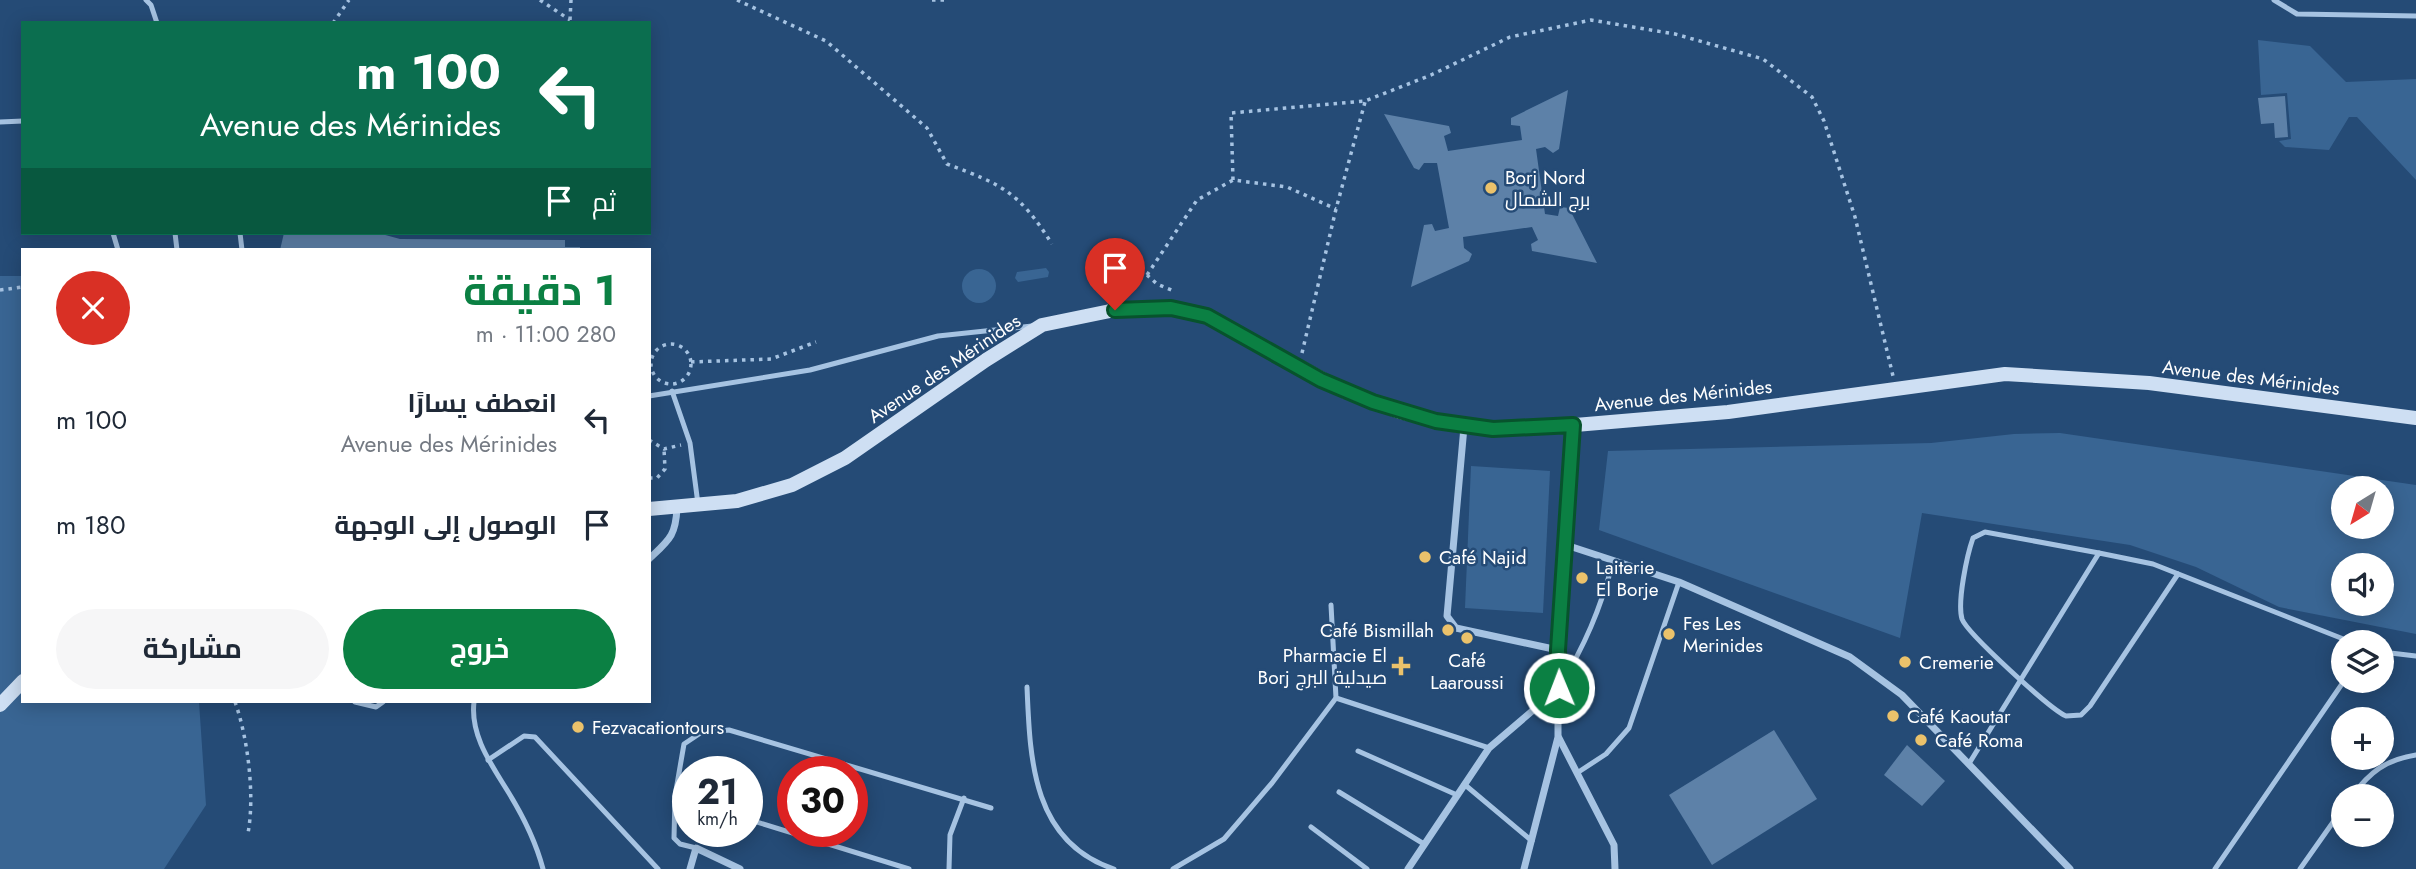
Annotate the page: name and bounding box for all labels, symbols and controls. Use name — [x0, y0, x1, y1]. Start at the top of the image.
text: 100 m — [356, 37, 501, 107]
icon: left — [525, 49, 616, 140]
text: Avenue des Mérinides — [200, 102, 501, 148]
place label: Borj Nord برج الشمال — [1505, 164, 1590, 213]
marker: Borj Nord برج الشمال — [1483, 180, 1499, 196]
icon: arrive — [540, 182, 578, 220]
text: ثم — [592, 183, 616, 221]
pin — [1085, 238, 1145, 310]
icon: arrive — [1096, 249, 1134, 287]
text: 1 دقيقة — [463, 260, 616, 321]
button: close — [56, 271, 130, 345]
street label: Avenue des Mérinides — [863, 307, 1026, 430]
text: 280 m · 11:00 — [476, 317, 616, 351]
street label: Avenue des Mérinides — [2161, 353, 2342, 402]
street label: Avenue des Mérinides — [1593, 373, 1774, 418]
text: انعطف يسارًا — [407, 384, 557, 422]
text: 100 m — [56, 401, 127, 439]
icon: left — [578, 401, 616, 439]
text: Avenue des Mérinides — [341, 427, 557, 461]
north arrow — [2331, 476, 2394, 539]
map controls — [2331, 476, 2394, 847]
text: 180 m — [56, 506, 126, 544]
text: الوصول إلى الوجهة — [334, 506, 557, 544]
icon: arrive — [578, 506, 616, 544]
place label: Café Najid — [1439, 544, 1526, 571]
marker: Café Najid — [1417, 549, 1433, 565]
button: sound — [2331, 553, 2394, 616]
place label: Laiterie El Borje — [1596, 554, 1659, 603]
marker: Laiterie El Borje — [1574, 570, 1590, 586]
button: مشاركة — [56, 609, 329, 689]
button: خروج — [343, 609, 616, 689]
place label: Fes Les Merinides — [1683, 610, 1763, 659]
place label: Café Bismillah — [1320, 617, 1434, 644]
marker: Café Bismillah — [1440, 622, 1456, 638]
marker: Fes Les Merinides — [1661, 626, 1677, 642]
marker: Café Laaroussi — [1459, 630, 1475, 646]
button: layers — [2331, 630, 2394, 693]
place label: Pharmacie El Borj صيدلية البرج — [1258, 642, 1387, 691]
place label: Café Laaroussi — [1430, 647, 1504, 696]
place label: Cremerie — [1919, 649, 1994, 676]
position arrow — [1522, 651, 1596, 725]
marker: Cremerie — [1897, 654, 1913, 670]
marker: Pharmacie El Borj صيدلية البرج — [1393, 658, 1409, 674]
place label: Café Kaoutar — [1907, 703, 2011, 730]
button: + — [2331, 707, 2394, 770]
marker: Café Kaoutar — [1885, 708, 1901, 724]
place label: Fezvacationtours — [592, 714, 724, 741]
marker: Fezvacationtours — [570, 719, 586, 735]
place label: Café Roma — [1935, 727, 2023, 754]
marker: Café Roma — [1913, 732, 1929, 748]
speed limit sign: 30 — [777, 756, 868, 847]
text: 21 — [697, 767, 738, 817]
button: − — [2331, 784, 2394, 847]
text: km/h — [697, 806, 738, 832]

